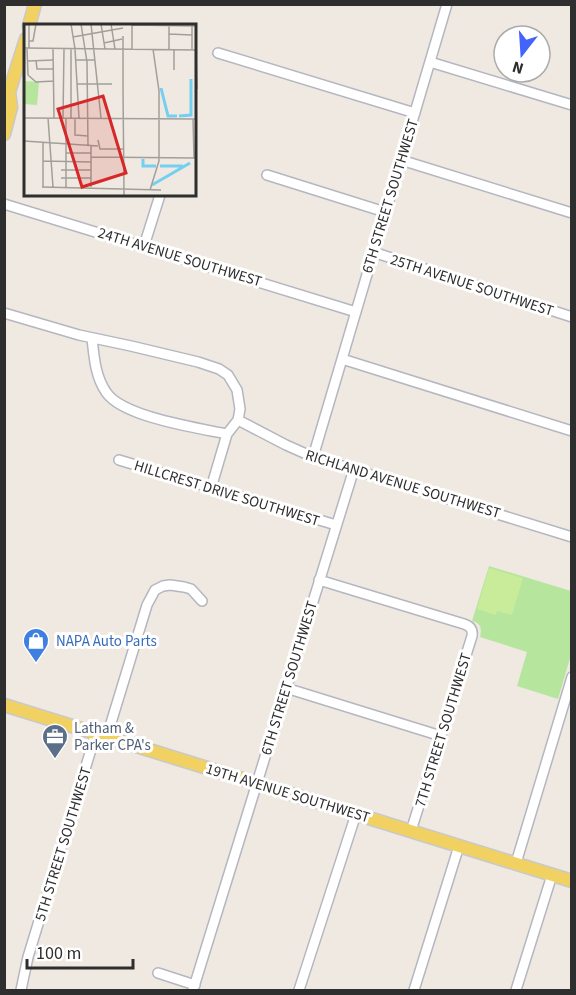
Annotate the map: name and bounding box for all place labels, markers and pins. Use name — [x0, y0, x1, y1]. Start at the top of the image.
shop icon: NAPA Auto Parts — [21, 626, 51, 664]
place label: NAPA Auto Parts — [56, 631, 157, 652]
place label: Latham & Parker CPA's — [74, 718, 151, 756]
office icon: Latham & Parker CPA's — [40, 722, 70, 760]

